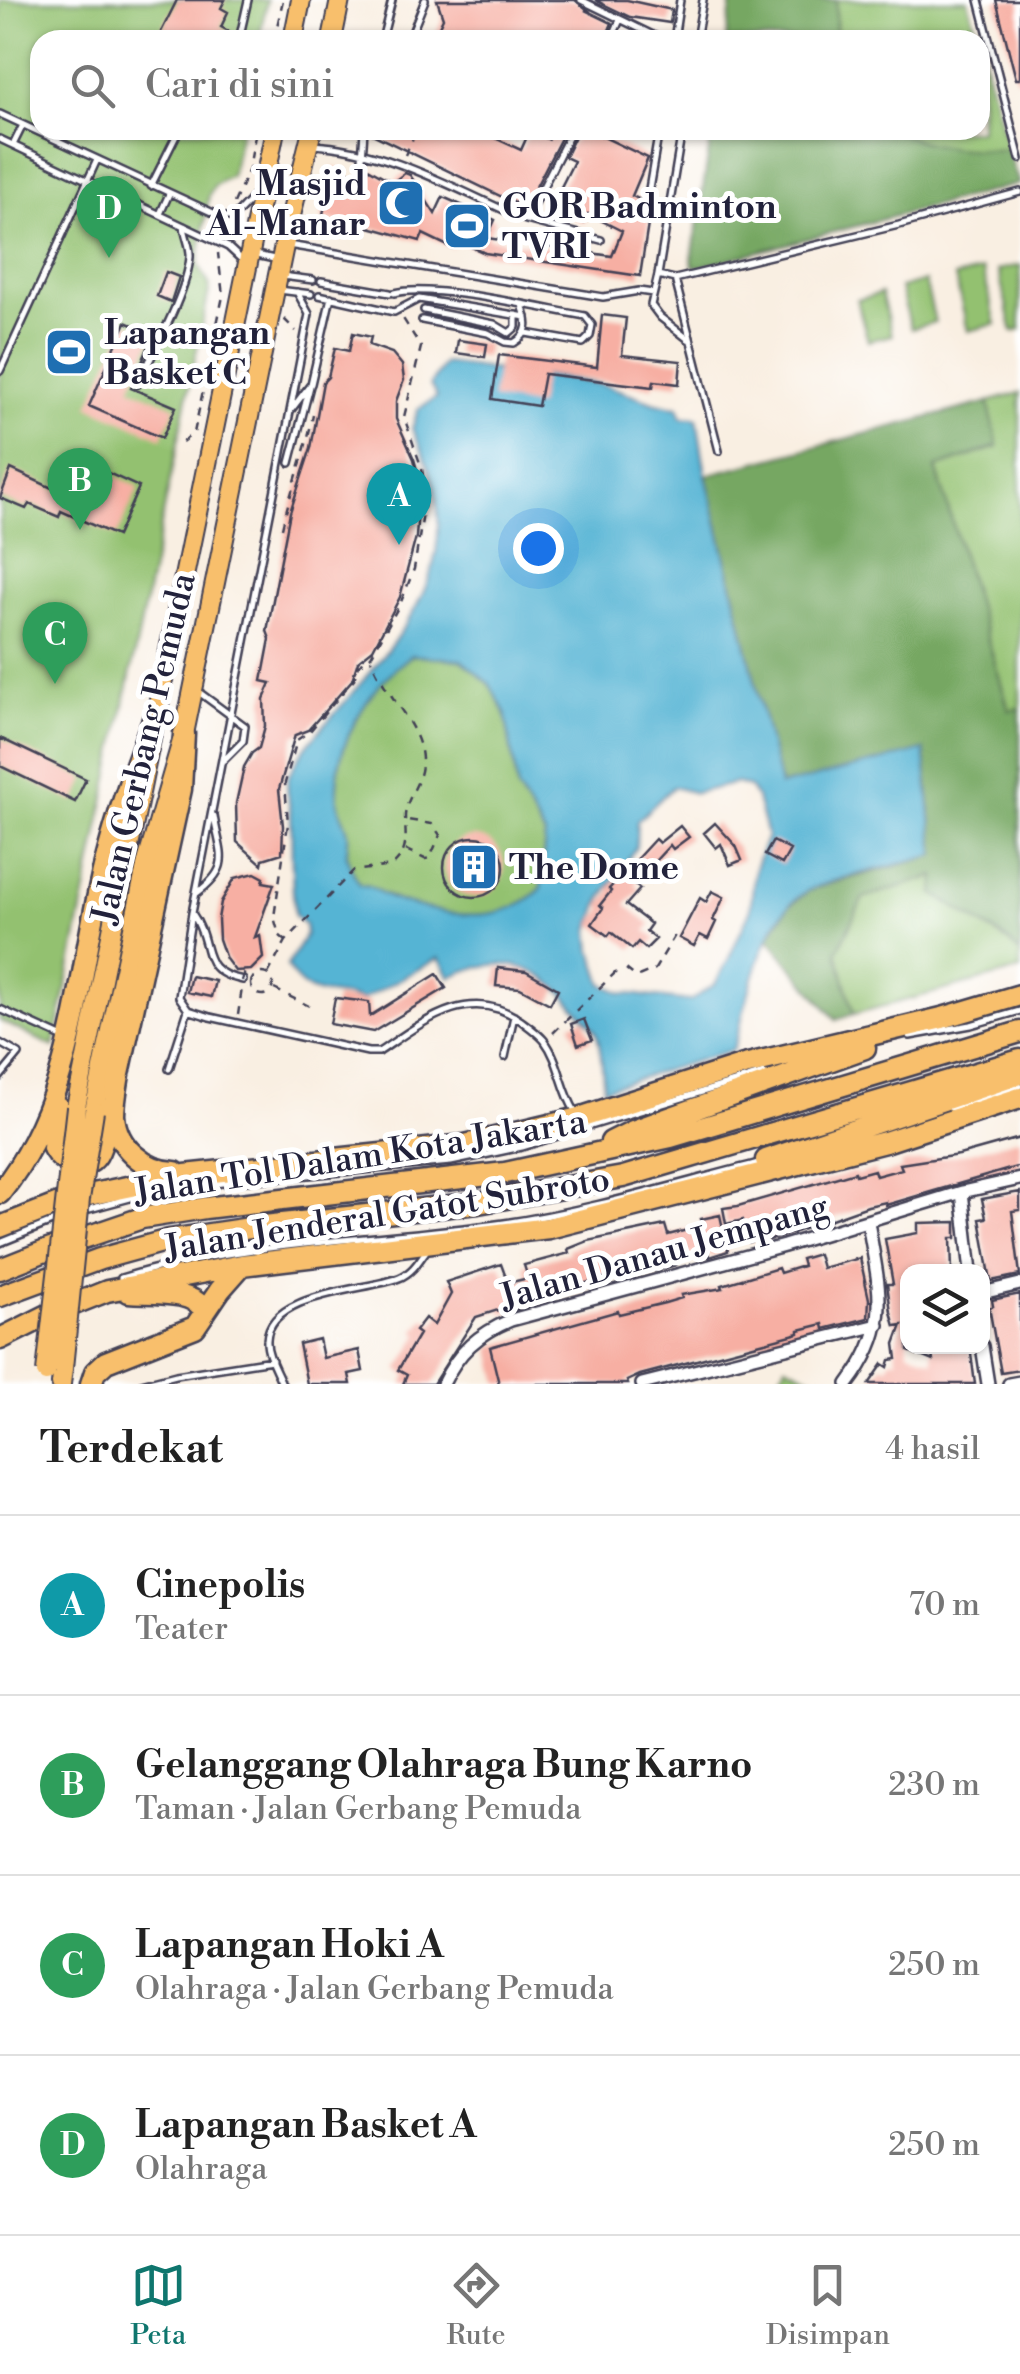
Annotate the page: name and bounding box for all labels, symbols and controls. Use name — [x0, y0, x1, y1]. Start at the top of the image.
search box — [30, 30, 990, 140]
icon: search — [65, 58, 120, 113]
text: Cari di sini — [145, 62, 334, 109]
place label: Masjid Al-Manar — [205, 163, 366, 246]
pin: D — [76, 176, 142, 258]
mosque icon: Masjid Al-Manar — [375, 177, 427, 229]
place label: GOR Badminton TVRI — [502, 186, 777, 269]
sports icon: GOR Badminton TVRI — [441, 200, 493, 252]
place label: Lapangan Basket C — [104, 312, 271, 395]
sports icon: Lapangan Basket C — [43, 326, 95, 378]
pin: B — [48, 448, 112, 530]
pin: A — [366, 462, 432, 545]
your location — [513, 523, 564, 574]
street label: Jalan Gerbang Pemuda — [83, 569, 206, 930]
pin: C — [22, 602, 88, 684]
building icon: The Dome — [448, 841, 500, 893]
place label: The Dome — [509, 847, 679, 890]
street label: Jalan Tol Dalam Kota Jakarta — [129, 1100, 590, 1215]
street label: Jalan Jenderal Gatot Subroto — [160, 1158, 613, 1271]
street label: Jalan Danau Jempang — [493, 1185, 833, 1320]
map controls — [900, 1264, 990, 1354]
button: layers — [900, 1264, 990, 1354]
text: Terdekat — [40, 1423, 223, 1476]
text: 4 hasil — [885, 1429, 980, 1469]
text: Cinepolis — [135, 1562, 305, 1609]
text: A — [61, 1585, 84, 1625]
text: 70 m — [909, 1585, 980, 1625]
text: Teater — [135, 1609, 228, 1649]
text: Gelanggang Olahraga Bung Karno — [135, 1742, 752, 1789]
text: B — [60, 1765, 85, 1805]
text: 230 m — [888, 1765, 980, 1805]
text: Taman · Jalan Gerbang Pemuda — [135, 1789, 581, 1829]
text: Lapangan Hoki A — [135, 1922, 444, 1969]
text: C — [61, 1945, 84, 1985]
text: 250 m — [888, 1945, 980, 1985]
text: Olahraga · Jalan Gerbang Pemuda — [135, 1969, 614, 2009]
text: Lapangan Basket A — [135, 2102, 477, 2149]
text: D — [60, 2125, 85, 2165]
text: 250 m — [888, 2125, 980, 2165]
text: Olahraga — [135, 2149, 267, 2189]
tab: Peta — [130, 2258, 186, 2353]
tab: Rute — [446, 2258, 506, 2353]
tab: Disimpan — [766, 2258, 890, 2353]

